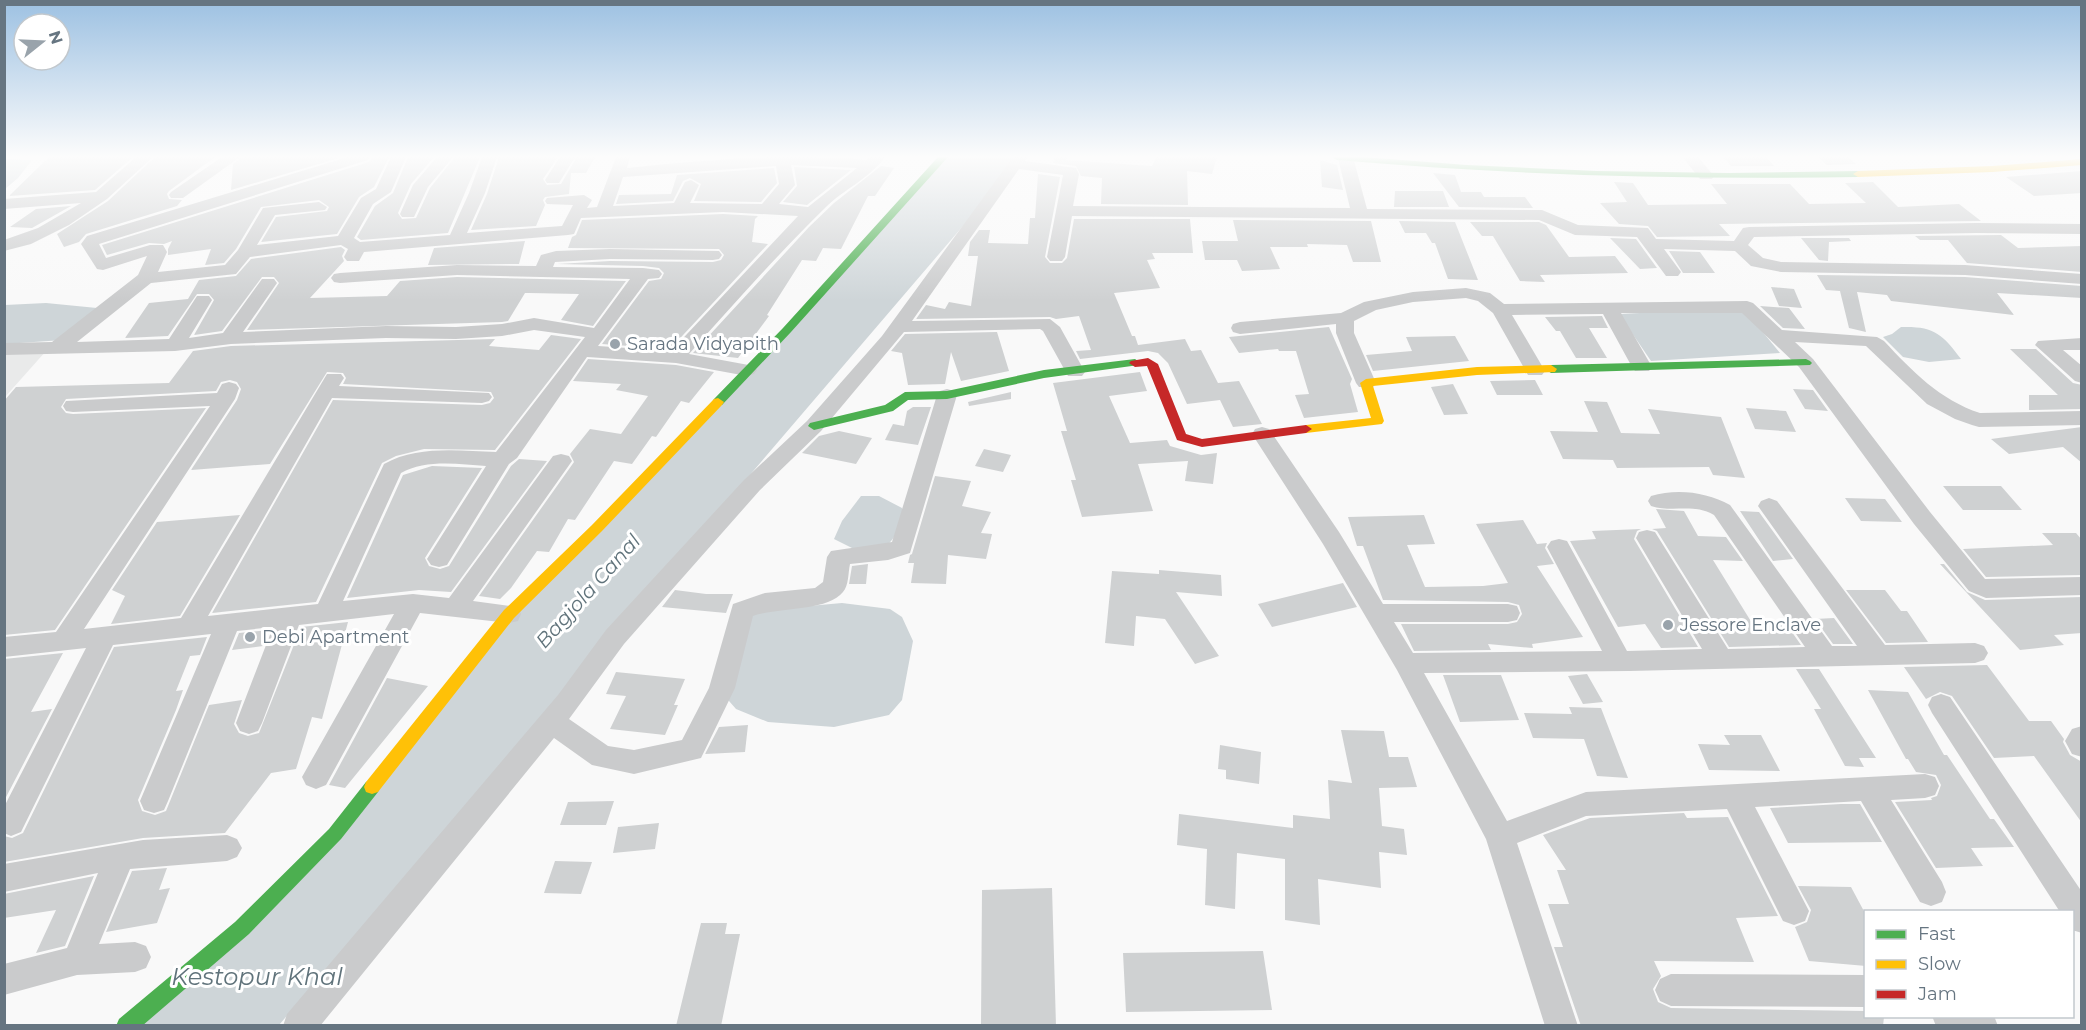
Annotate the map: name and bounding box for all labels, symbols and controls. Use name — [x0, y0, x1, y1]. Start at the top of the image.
north arrow — [12, 12, 72, 72]
text: N — [45, 28, 67, 47]
place label: Sarada Vidyapith — [627, 333, 779, 355]
marker: Sarada Vidyapith — [608, 337, 622, 351]
water label: Bagjola Canal — [531, 529, 646, 653]
place label: Jessore Enclave — [1679, 614, 1821, 636]
marker: Jessore Enclave — [1661, 618, 1675, 632]
place label: Debi Apartment — [262, 626, 409, 648]
marker: Debi Apartment — [243, 630, 257, 644]
legend — [1864, 910, 2074, 1018]
text: Fast — [1918, 923, 1956, 945]
text: Slow — [1918, 953, 1961, 975]
water label: Kestopur Khal — [171, 962, 343, 991]
text: Jam — [1917, 983, 1957, 1005]

